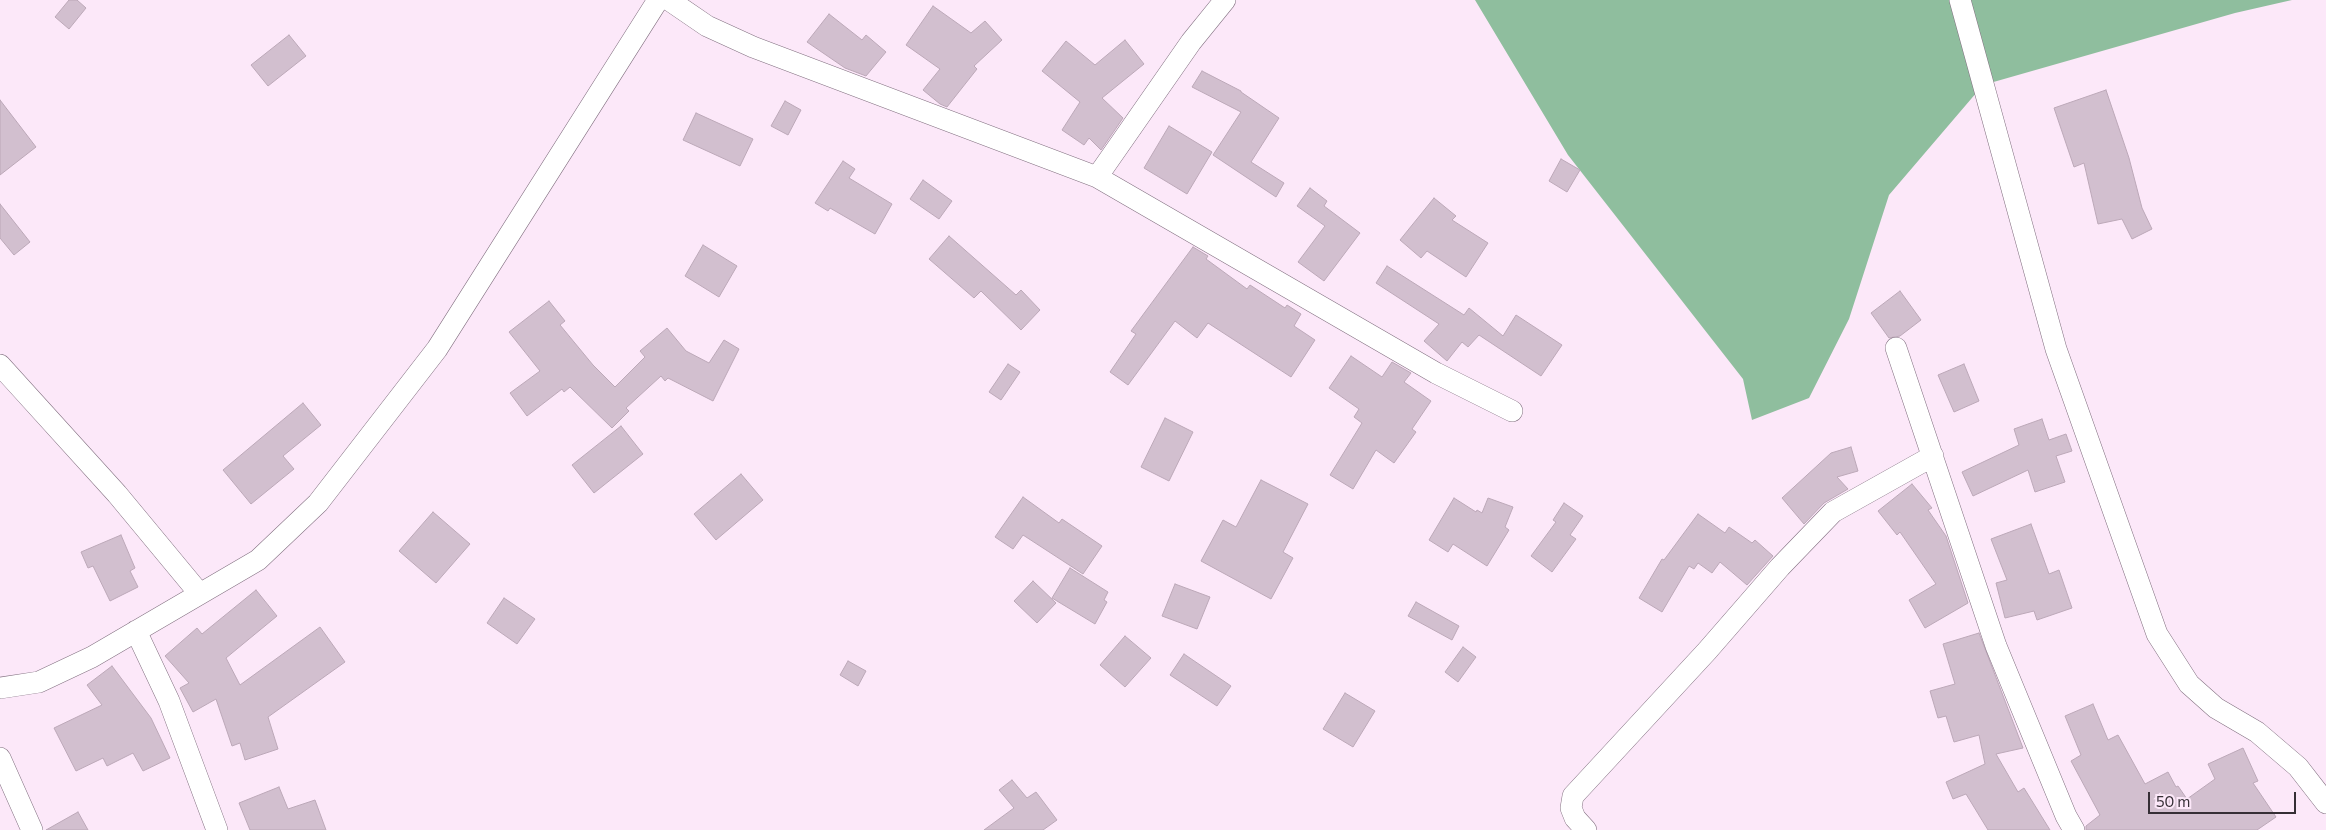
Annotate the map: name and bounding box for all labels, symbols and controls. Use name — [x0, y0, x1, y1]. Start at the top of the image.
scale bar — [2151, 782, 2298, 814]
text: 50 m — [2156, 792, 2190, 810]

